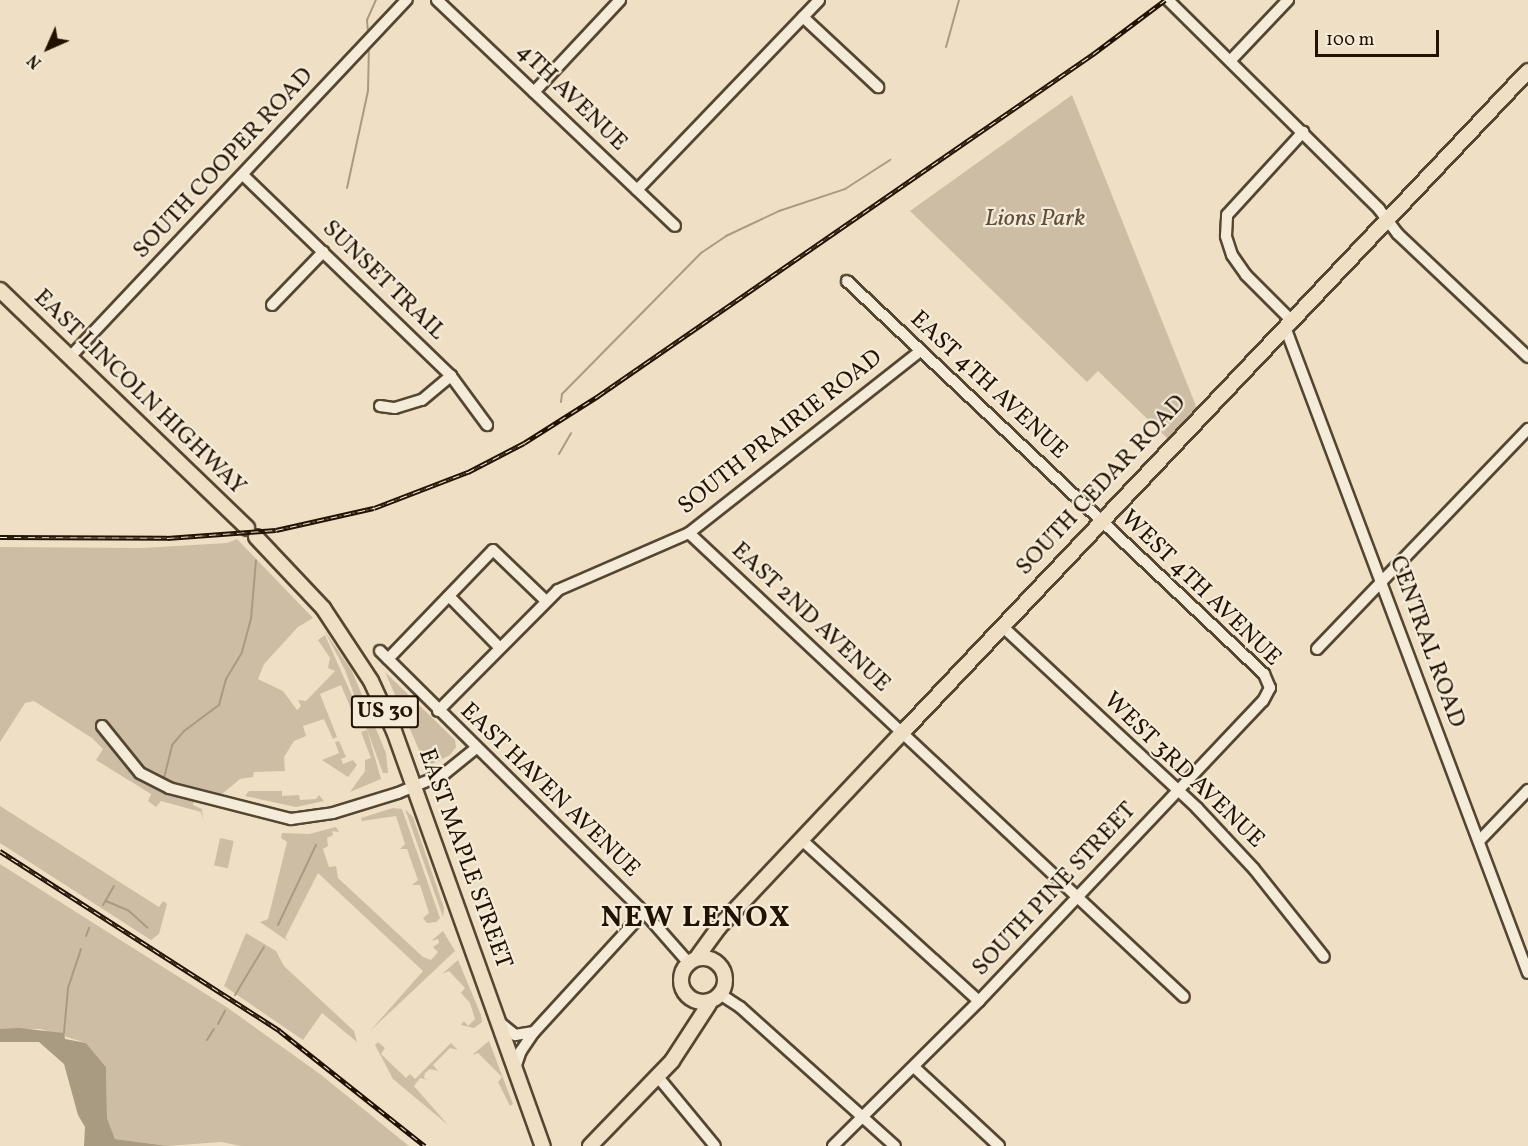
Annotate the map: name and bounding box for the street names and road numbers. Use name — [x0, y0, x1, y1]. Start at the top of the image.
street label: 4TH AVENUE — [509, 38, 633, 158]
street label: SOUTH COOPER ROAD — [128, 62, 320, 266]
street label: SUNSET TRAIL — [315, 214, 451, 348]
street label: EAST LINCOLN HIGHWAY — [27, 284, 251, 502]
street label: EAST 4TH AVENUE — [903, 305, 1073, 467]
street label: SOUTH PRAIRIE ROAD — [673, 344, 889, 522]
street label: SOUTH CEDAR ROAD — [1011, 390, 1193, 582]
street label: WEST 4TH AVENUE — [1113, 505, 1287, 673]
street label: EAST 2ND AVENUE — [724, 537, 896, 699]
street label: CENTRAL ROAD — [1382, 552, 1470, 732]
street label: WEST 3RD AVENUE — [1096, 687, 1270, 855]
road number: US 30 — [350, 693, 420, 731]
street label: EAST HAVEN AVENUE — [453, 697, 645, 885]
street label: EAST MAPLE STREET — [411, 745, 517, 973]
street label: SOUTH PINE STREET — [967, 797, 1143, 983]

